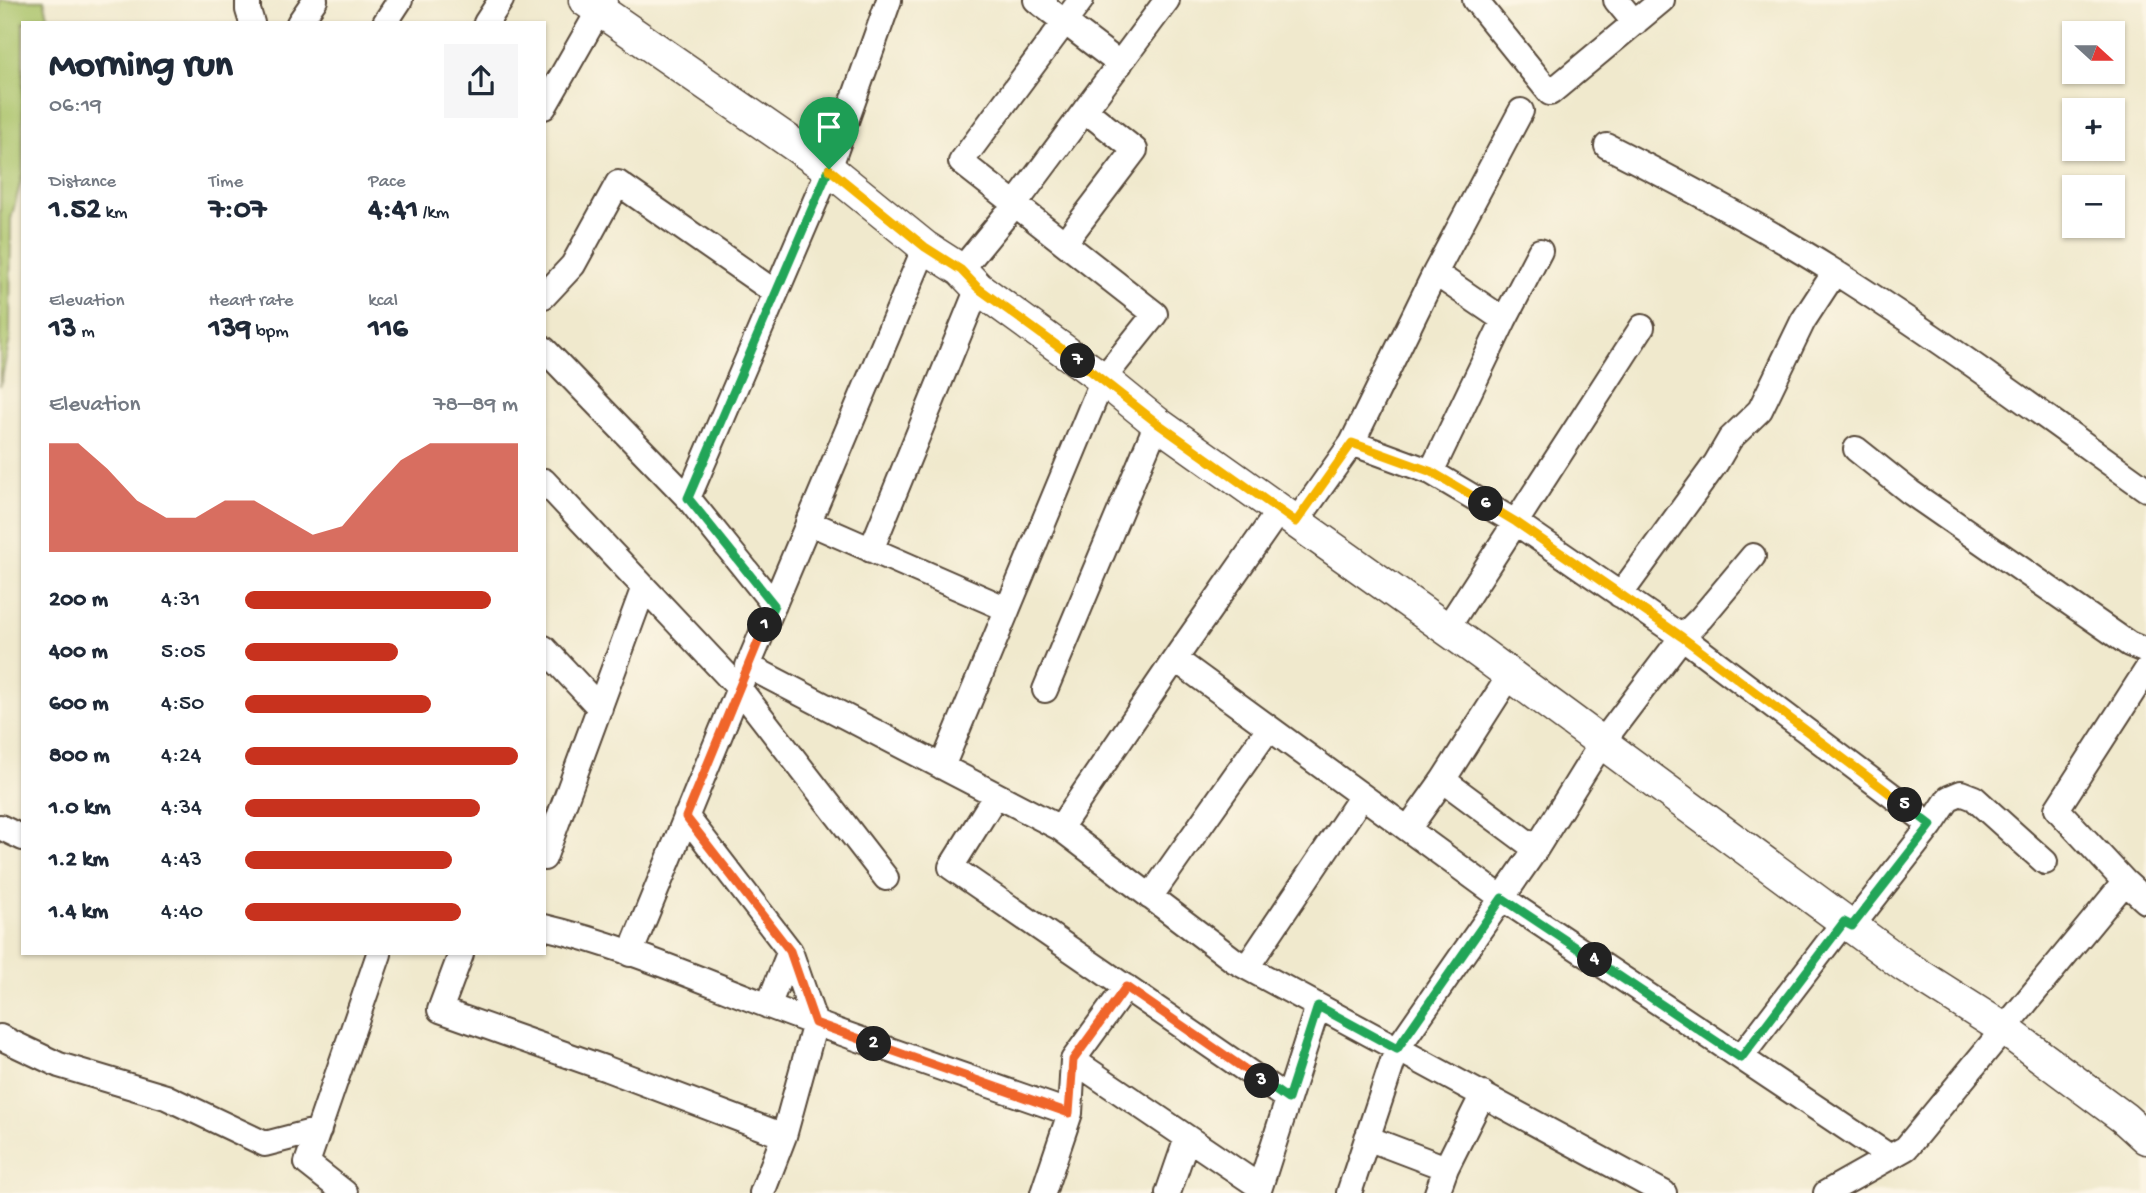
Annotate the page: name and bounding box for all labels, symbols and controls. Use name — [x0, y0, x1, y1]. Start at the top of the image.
north arrow — [2062, 21, 2124, 84]
map controls — [2062, 21, 2125, 238]
button: share — [444, 44, 518, 118]
text: Morning run — [49, 45, 233, 89]
text: 06:19 — [49, 93, 102, 120]
pin — [799, 97, 859, 169]
button: + — [2062, 98, 2125, 161]
icon: arrive — [810, 108, 848, 146]
text: Distance — [49, 171, 116, 194]
text: Time — [209, 171, 243, 194]
text: Pace — [368, 171, 406, 194]
button: − — [2062, 175, 2125, 238]
text: 1.52 — [49, 194, 101, 229]
text: 7:07 — [209, 194, 266, 229]
text: 4:41 — [368, 194, 418, 229]
text: km — [101, 202, 128, 225]
text: /km — [418, 202, 449, 225]
text: Elevation — [49, 290, 125, 313]
text: Heart rate — [209, 290, 294, 313]
text: kcal — [368, 290, 398, 313]
text: 13 — [49, 313, 77, 348]
text: 139 — [209, 313, 251, 348]
text: 116 — [368, 313, 408, 348]
text: m — [77, 321, 95, 344]
text: bpm — [251, 321, 289, 344]
pin: 7 — [1060, 344, 1096, 378]
text: 7 — [1073, 349, 1082, 372]
text: Elevation — [49, 392, 140, 419]
text: 78–89 m — [433, 392, 518, 419]
pin: 6 — [1468, 486, 1504, 522]
text: 6 — [1481, 492, 1490, 515]
text: 200 m — [49, 587, 108, 614]
text: 4:31 — [161, 587, 200, 614]
pin: 1 — [748, 608, 782, 642]
text: 1 — [761, 613, 768, 636]
text: 400 m — [49, 639, 108, 666]
text: 5:05 — [161, 639, 205, 666]
text: 600 m — [49, 691, 109, 718]
text: 4:50 — [161, 691, 204, 718]
text: 800 m — [49, 743, 110, 770]
text: 4:24 — [161, 743, 201, 770]
pin: 5 — [1888, 788, 1923, 822]
text: 5 — [1900, 793, 1910, 816]
text: 1.0 km — [49, 795, 111, 822]
text: 4:34 — [161, 795, 202, 822]
text: 1.2 km — [49, 847, 109, 874]
text: 4:43 — [161, 847, 202, 874]
text: 1.4 km — [49, 899, 108, 926]
text: 4:40 — [161, 899, 203, 926]
pin: 4 — [1578, 942, 1612, 978]
text: 4 — [1590, 948, 1599, 971]
pin: 2 — [856, 1026, 892, 1062]
text: 2 — [869, 1032, 878, 1055]
pin: 3 — [1244, 1064, 1280, 1098]
text: 3 — [1257, 1069, 1266, 1092]

